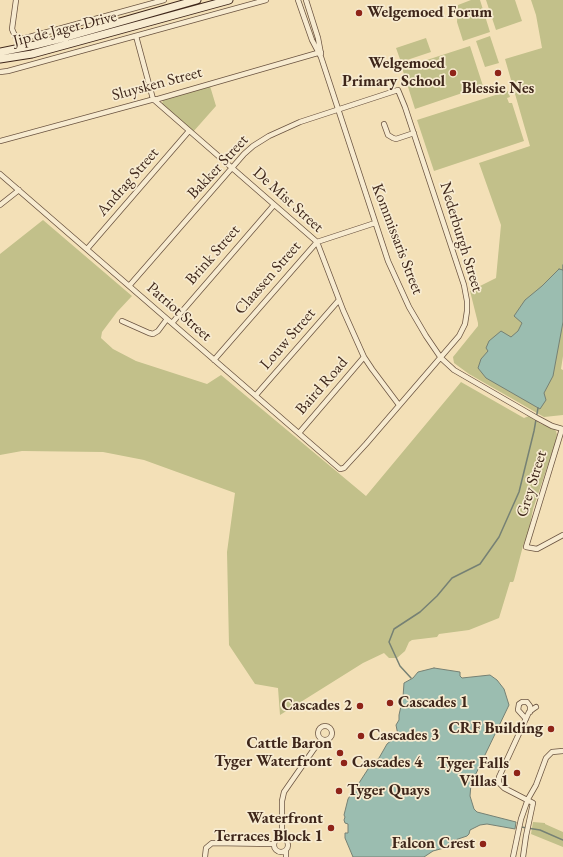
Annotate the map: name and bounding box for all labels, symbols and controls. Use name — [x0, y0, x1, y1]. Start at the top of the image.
place label: Welgemoed Forum — [367, 3, 492, 23]
street label: Jip de Jager Drive — [11, 7, 119, 51]
marker: Welgemoed Forum — [354, 8, 364, 18]
place label: Welgemoed Primary School — [342, 54, 445, 92]
street label: Sluysken Street — [110, 63, 204, 105]
marker: Welgemoed Primary School — [448, 68, 458, 78]
marker: Blessie Nes — [493, 68, 503, 78]
place label: Blessie Nes — [462, 79, 534, 99]
street label: Bakker Street — [183, 131, 253, 203]
street label: Andrag Street — [93, 144, 163, 220]
street label: De Mist Street — [249, 163, 327, 237]
street label: Nederburgh Street — [435, 180, 487, 294]
street label: Kommissaris Street — [367, 181, 427, 297]
street label: Brink Street — [182, 221, 244, 289]
street label: Claassen Street — [231, 237, 305, 319]
street label: Patriot Street — [143, 279, 215, 345]
street label: Louw Street — [256, 304, 320, 374]
street label: Baird Road — [292, 353, 352, 419]
street label: Grey Street — [513, 448, 551, 520]
place label: Cascades 1 — [398, 693, 469, 713]
place label: Cascades 2 — [281, 696, 352, 716]
marker: Cascades 1 — [385, 698, 395, 708]
marker: Cascades 2 — [355, 701, 365, 711]
place label: CRF Building — [448, 719, 543, 739]
marker: CRF Building — [546, 724, 556, 734]
place label: Cascades 3 — [369, 726, 440, 746]
marker: Cascades 3 — [356, 731, 366, 741]
place label: Cattle Baron Tyger Waterfront — [214, 734, 332, 772]
marker: Cattle Baron Tyger Waterfront — [335, 748, 345, 758]
place label: Cascades 4 — [352, 753, 423, 773]
place label: Tyger Falls Villas 1 — [437, 754, 509, 792]
marker: Cascades 4 — [339, 758, 349, 768]
marker: Tyger Falls Villas 1 — [512, 768, 522, 778]
place label: Tyger Quays — [347, 781, 430, 801]
marker: Tyger Quays — [334, 786, 344, 796]
place label: Waterfront Terraces Block 1 — [214, 809, 323, 847]
marker: Waterfront Terraces Block 1 — [326, 823, 336, 833]
place label: Falcon Crest — [392, 834, 475, 854]
marker: Falcon Crest — [478, 839, 488, 849]

